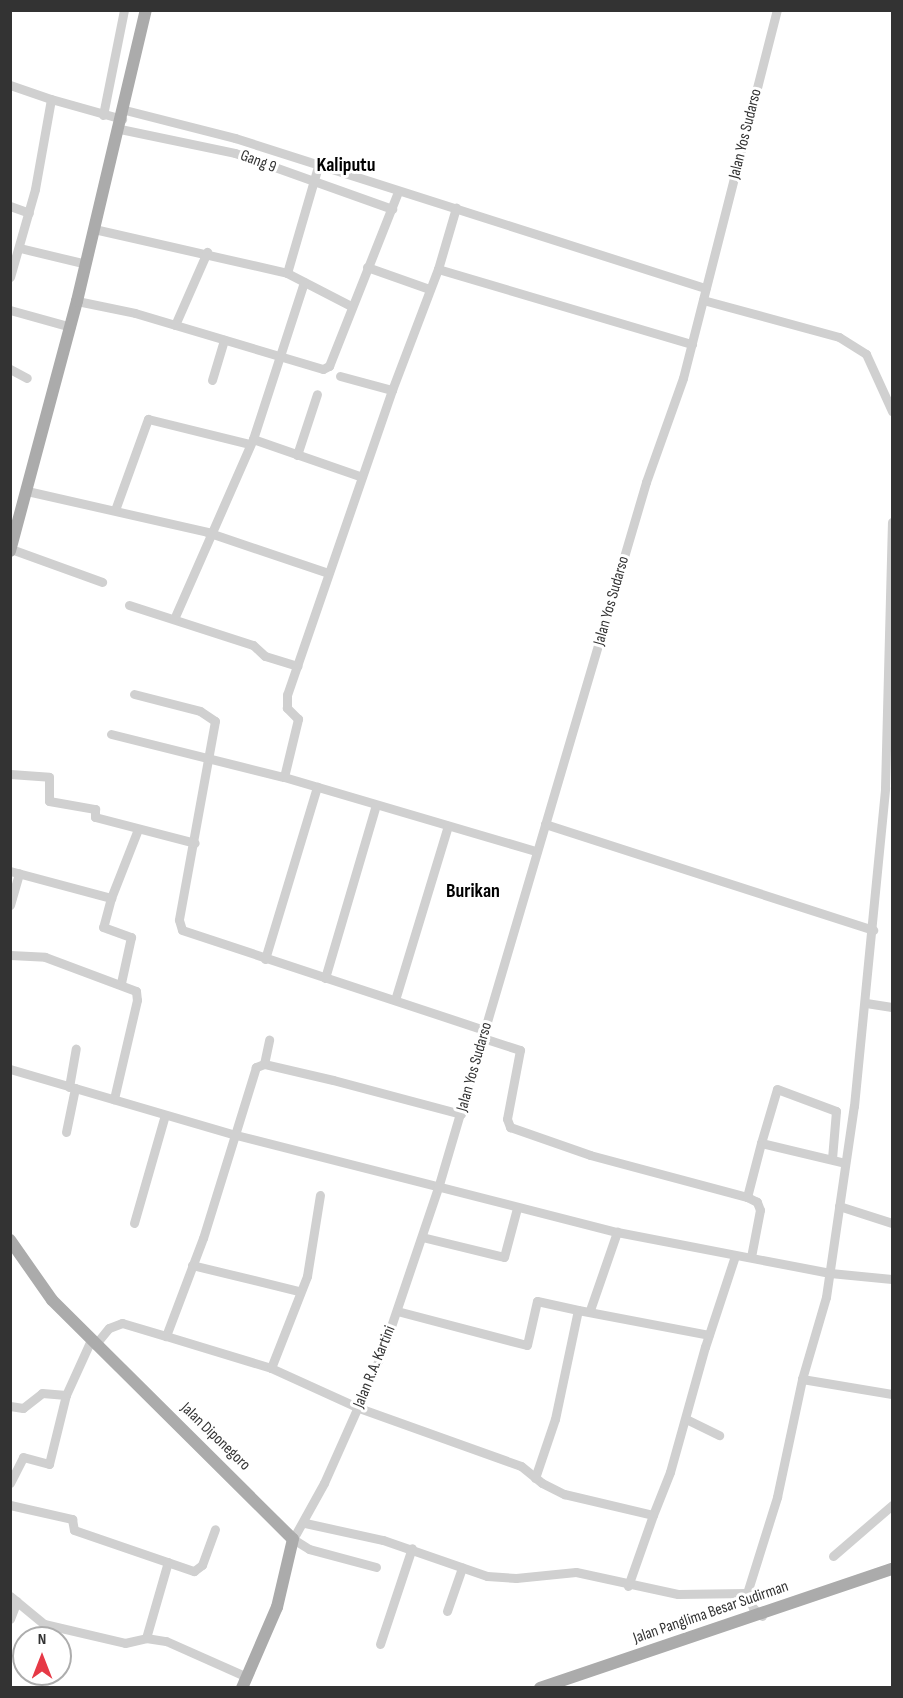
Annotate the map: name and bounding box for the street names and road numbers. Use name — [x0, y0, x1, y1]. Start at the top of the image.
street label: Jalan Yos Sudarso — [726, 87, 766, 181]
street label: Gang 9 — [237, 146, 279, 178]
street label: Jalan Yos Sudarso — [590, 554, 634, 648]
street label: Jalan Yos Sudarso — [453, 1020, 497, 1114]
street label: Jalan R.A. Kartini — [350, 1323, 400, 1411]
street label: Jalan Diponegoro — [176, 1399, 254, 1475]
street label: Jalan Panglima Besar Sudirman — [631, 1577, 791, 1649]

